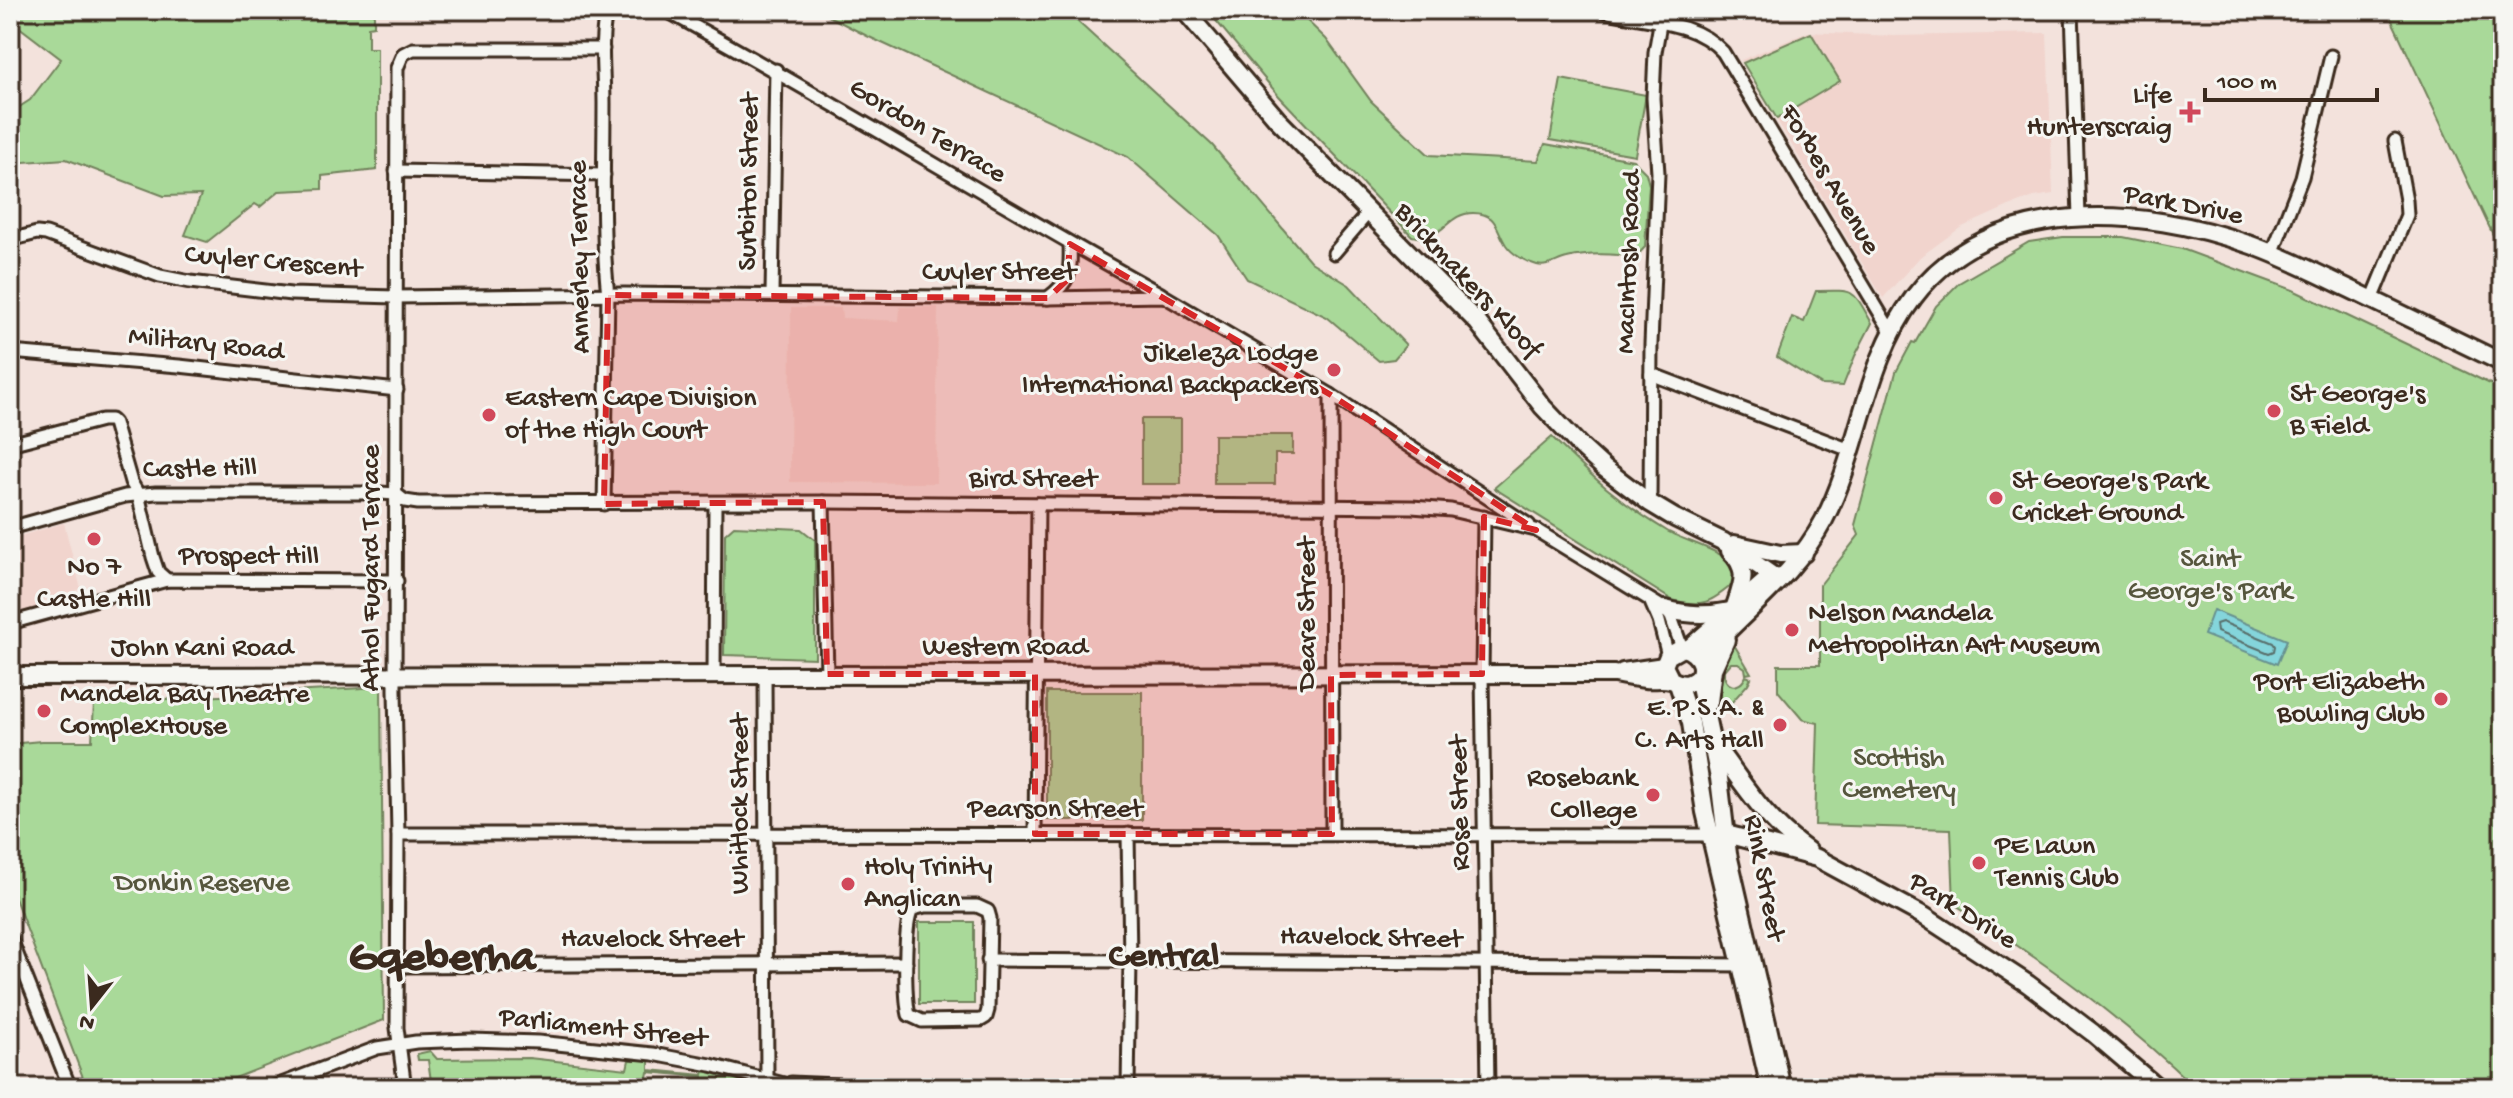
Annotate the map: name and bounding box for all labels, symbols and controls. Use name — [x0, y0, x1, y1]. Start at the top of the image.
scale bar — [2205, 52, 2377, 102]
text: 100 m — [2216, 69, 2277, 98]
street label: Gordon Terrace — [842, 72, 1012, 192]
place label: Life Hunterscraig — [2027, 80, 2173, 145]
street label: Surbiton Street — [732, 90, 768, 271]
street label: Forbes Avenue — [1771, 98, 1887, 261]
marker: Life Hunterscraig — [2179, 101, 2201, 123]
street label: Annerley Terrace — [563, 160, 599, 354]
street label: MacIntosh Road — [1610, 167, 1650, 354]
street label: Park Drive — [2119, 178, 2246, 234]
street label: Brickmakers Kloof — [1386, 196, 1549, 367]
street label: Cuyler Crescent — [183, 239, 366, 287]
street label: Cuyler Street — [922, 257, 1079, 290]
street label: Military Road — [127, 320, 288, 370]
place label: Jikeleza Lodge International Backpackers — [1022, 338, 1319, 403]
marker: Jikeleza Lodge International Backpackers — [1325, 361, 1343, 379]
place label: St George's B Field — [2289, 379, 2426, 444]
place label: Eastern Cape Division of the High Court — [505, 383, 757, 448]
marker: St George's B Field — [2265, 402, 2283, 420]
marker: Eastern Cape Division of the High Court — [480, 406, 498, 424]
street label: Athol Fugard Terrace — [356, 444, 389, 691]
street label: Castle Hill — [143, 453, 257, 487]
street label: Bird Street — [968, 464, 1100, 497]
place label: St George's Park Cricket Ground — [2012, 466, 2210, 531]
marker: St George's Park Cricket Ground — [1987, 489, 2005, 507]
marker: No 7 Castle Hill — [85, 530, 103, 548]
street label: Deare Street — [1292, 534, 1325, 693]
street label: Prospect Hill — [178, 541, 319, 574]
park label: Saint George's Park — [2128, 544, 2295, 609]
place label: No 7 Castle Hill — [37, 552, 151, 617]
place label: Nelson Mandela Metropolitan Art Museum — [1808, 598, 2100, 663]
marker: Nelson Mandela Metropolitan Art Museum — [1783, 621, 1801, 639]
street label: Western Road — [922, 632, 1090, 665]
street label: John Kani Road — [111, 633, 296, 666]
place label: Port Elizabeth Bowling Club — [2253, 667, 2425, 732]
place label: Mandela Bay Theatre ComplexHouse — [60, 679, 310, 744]
marker: Port Elizabeth Bowling Club — [2432, 690, 2450, 708]
place label: E.P.S.A. & C. Arts Hall — [1635, 693, 1764, 758]
marker: Mandela Bay Theatre ComplexHouse — [35, 702, 53, 720]
street label: Whitlock Street — [725, 711, 758, 894]
marker: E.P.S.A. & C. Arts Hall — [1771, 716, 1789, 734]
street label: Rose Street — [1443, 733, 1479, 871]
park label: Scottish Cemetery — [1842, 743, 1956, 808]
place label: Rosebank College — [1527, 763, 1640, 828]
marker: Rosebank College — [1644, 786, 1662, 804]
street label: Pearson Street — [967, 794, 1145, 827]
street label: Rink Street — [1735, 812, 1792, 946]
place label: PE Lawn Tennis Club — [1993, 831, 2119, 896]
place label: Holy Trinity Anglican — [864, 852, 993, 917]
marker: PE Lawn Tennis Club — [1970, 854, 1988, 872]
street label: Park Drive — [1901, 865, 2023, 958]
park label: Donkin Reserve — [112, 868, 290, 901]
marker: Holy Trinity Anglican — [839, 875, 857, 893]
street label: Havelock Street — [1280, 921, 1465, 957]
street label: Havelock Street — [561, 924, 746, 957]
district label: Gqeberha — [349, 934, 538, 986]
district label: Central — [1109, 937, 1219, 980]
north arrow — [52, 966, 132, 1046]
street label: Parliament Street — [496, 1002, 711, 1057]
text: N — [77, 1007, 98, 1036]

